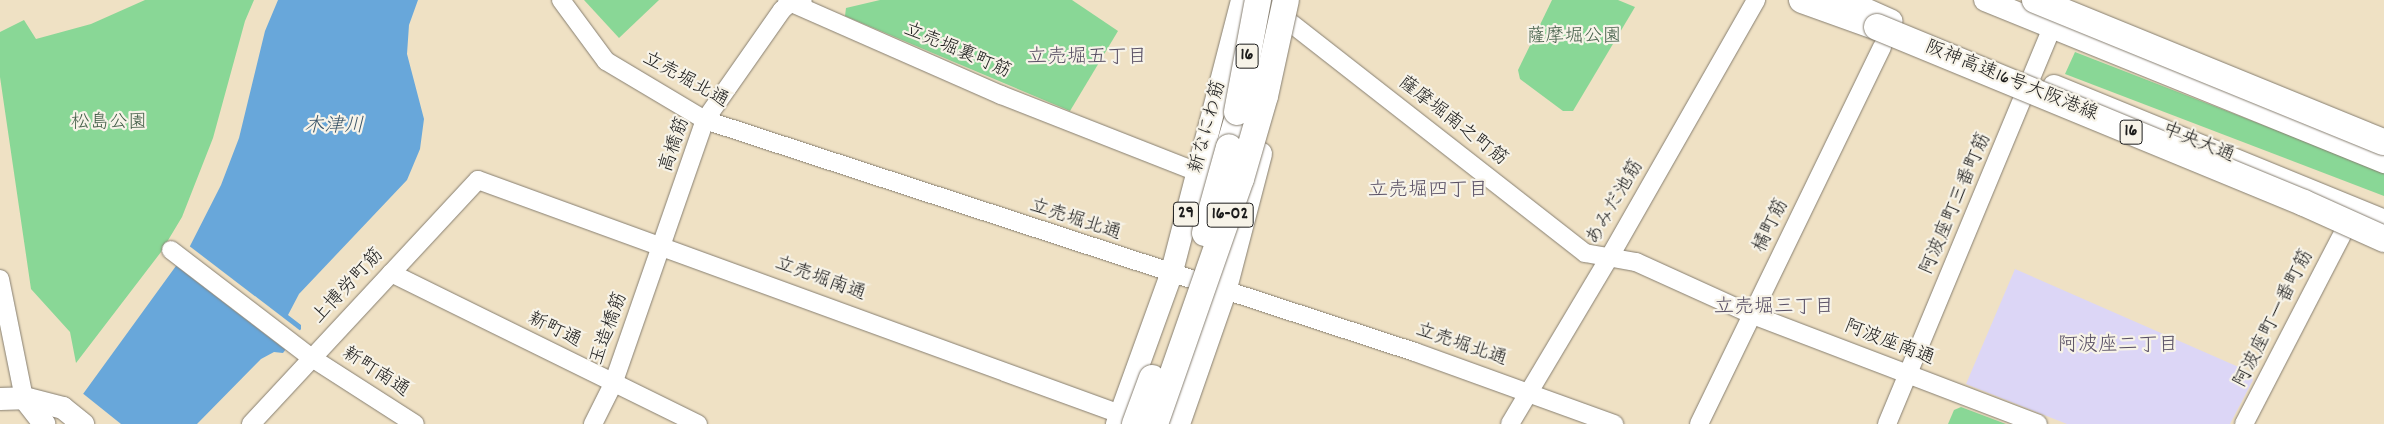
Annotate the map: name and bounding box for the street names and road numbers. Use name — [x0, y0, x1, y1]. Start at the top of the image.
street label: 立売堀裏町筋 — [900, 19, 1014, 85]
street label: 阪神高速16号大阪港線 — [1921, 37, 2101, 127]
road number: 16 — [1234, 40, 1260, 72]
street label: 立売堀北通 — [638, 48, 732, 114]
street label: 薩摩堀南之町筋 — [1393, 72, 1511, 172]
street label: 新なにわ筋 — [1186, 78, 1232, 176]
street label: 高橋筋 — [656, 114, 696, 176]
road number: 16 — [2118, 116, 2144, 148]
street label: 中央大通 — [2158, 119, 2238, 169]
street label: 阿波座町三番町筋 — [1917, 130, 1997, 278]
street label: あみだ池筋 — [1582, 156, 1650, 250]
street label: 立売堀北通 — [1026, 195, 1124, 247]
street label: 橘町筋 — [1749, 195, 1795, 257]
road number: 29 — [1172, 198, 1200, 230]
road number: 16-02 — [1206, 200, 1254, 230]
street label: 上博労町筋 — [308, 244, 390, 330]
street label: 阿波座町一番町筋 — [2230, 246, 2320, 392]
street label: 立売堀南通 — [771, 253, 869, 307]
street label: 玉造橋筋 — [586, 289, 634, 369]
street label: 新町通 — [523, 308, 585, 354]
street label: 阿波座南通 — [1841, 316, 1937, 372]
street label: 立売堀北通 — [1412, 320, 1510, 372]
street label: 新町南通 — [337, 343, 413, 403]

